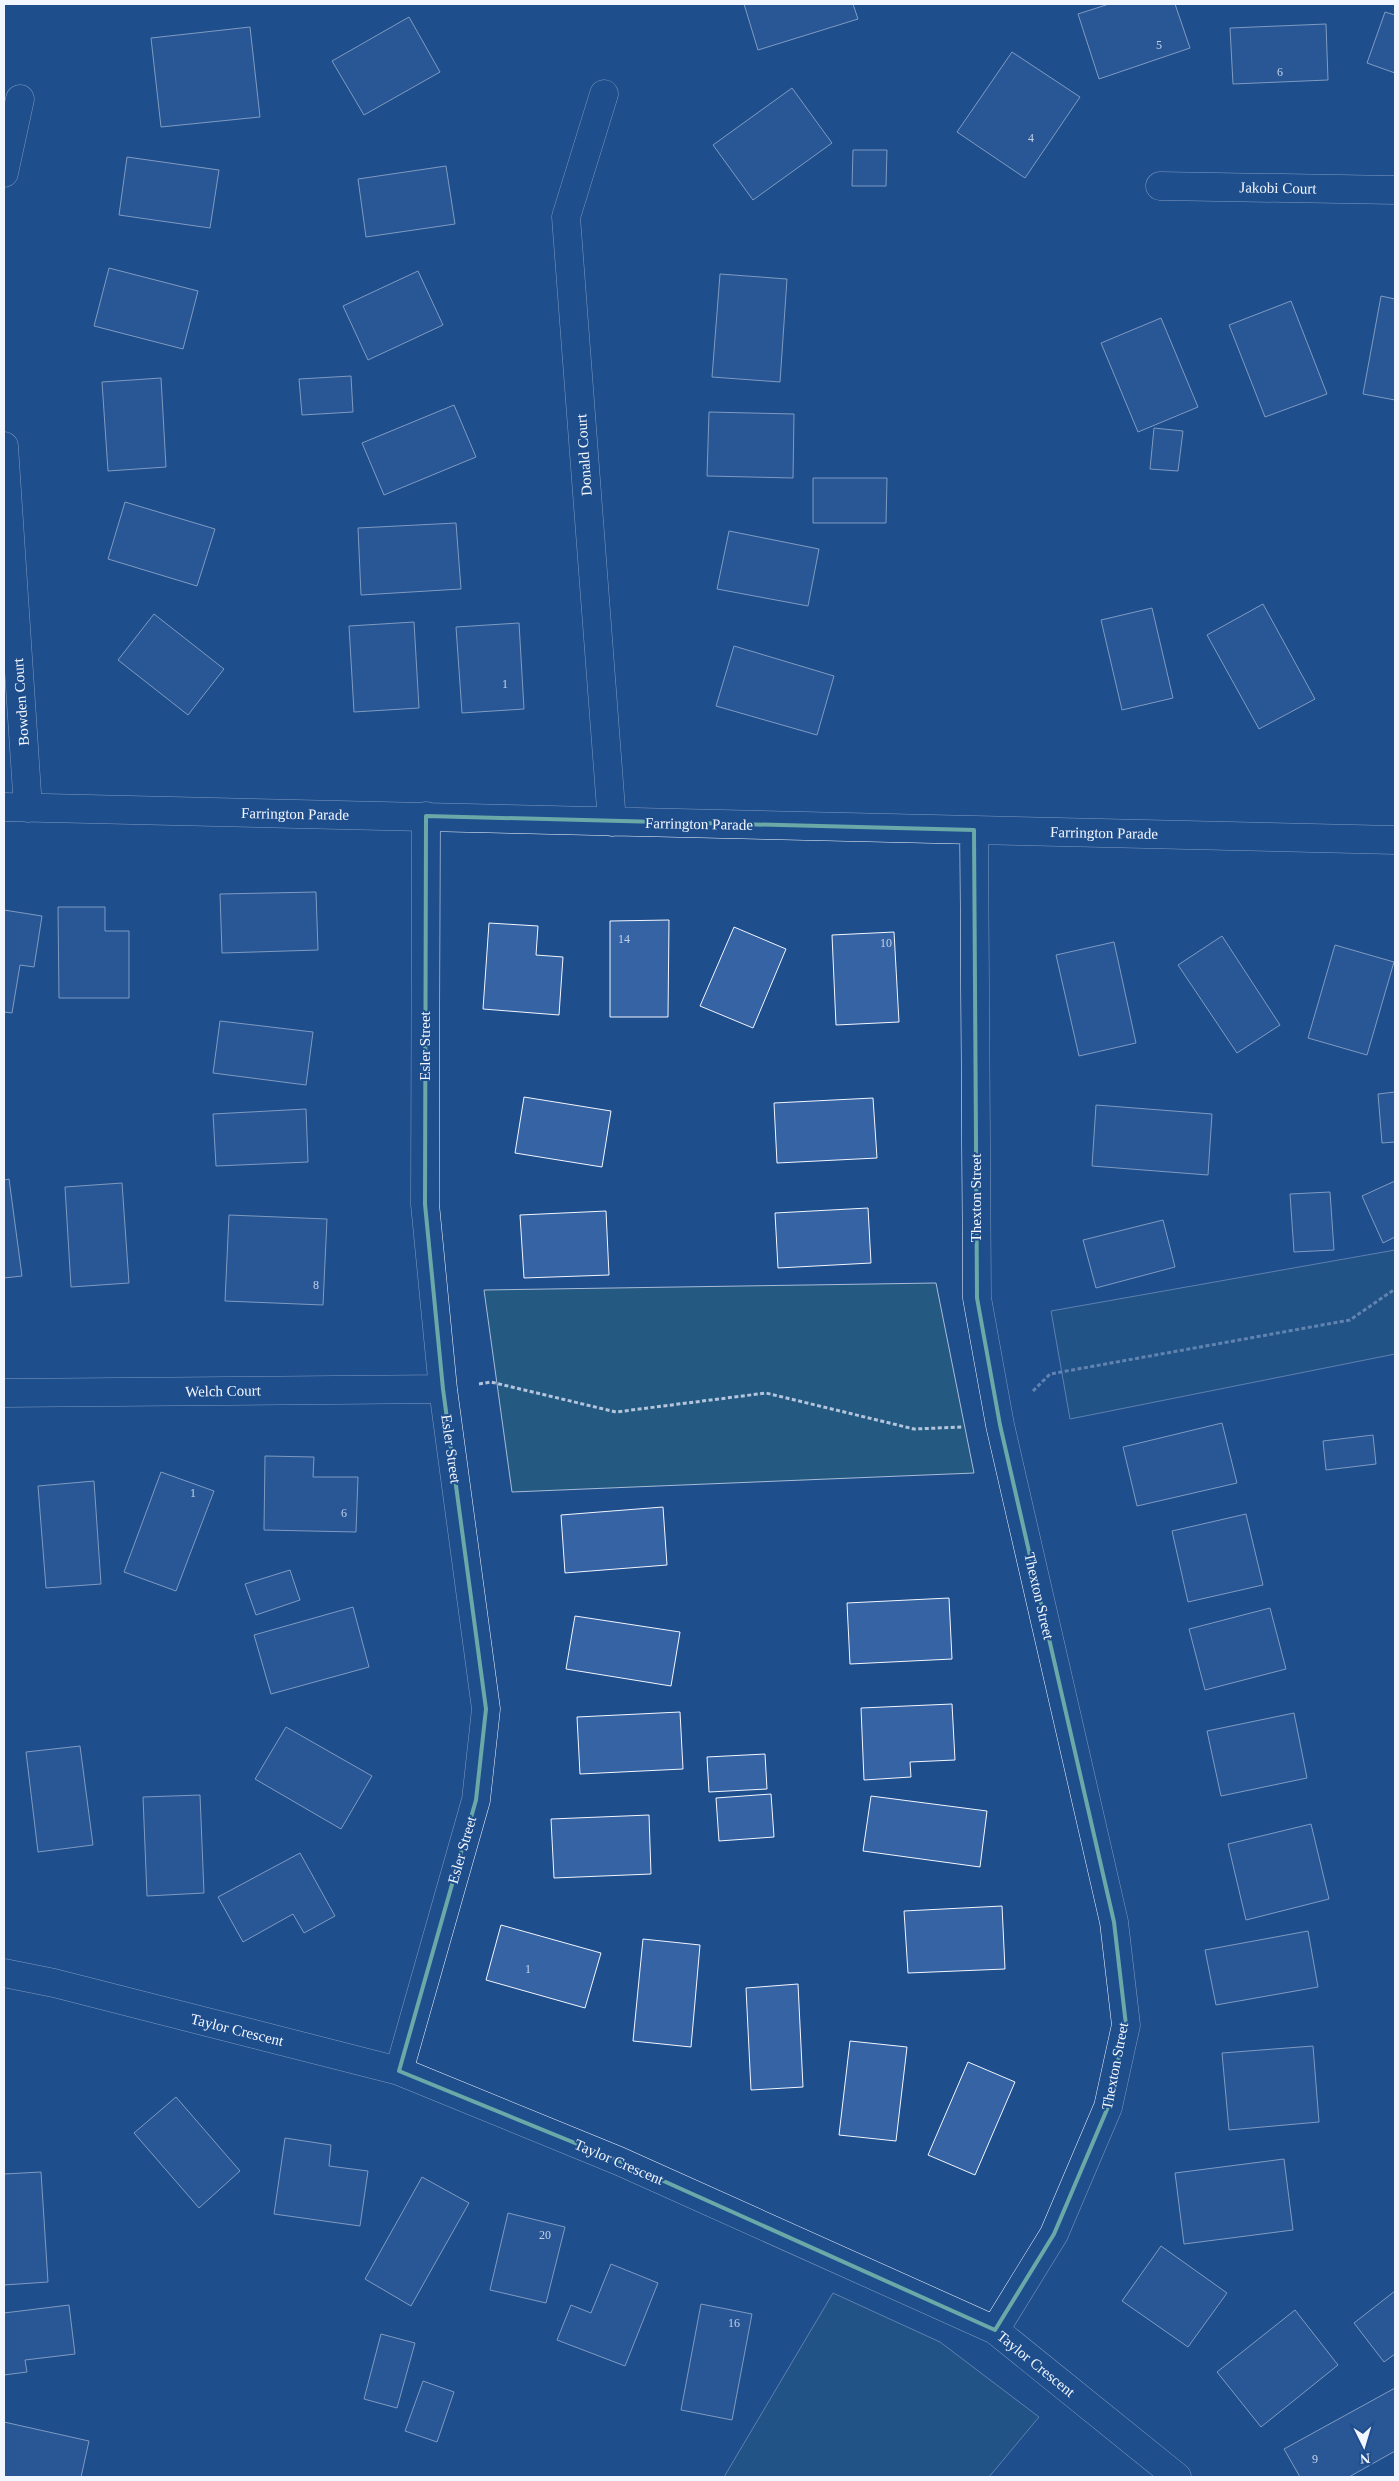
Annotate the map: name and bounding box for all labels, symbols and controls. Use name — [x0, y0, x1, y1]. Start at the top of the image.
house number: 5 — [1156, 38, 1162, 52]
house number: 6 — [1277, 65, 1283, 79]
house number: 4 — [1028, 131, 1034, 145]
street label: Jakobi Court — [1239, 179, 1317, 197]
street label: Donald Court — [573, 413, 595, 496]
street label: Bowden Court — [10, 657, 32, 746]
house number: 1 — [502, 677, 508, 691]
street label: Farrington Parade — [241, 805, 349, 823]
street label: Farrington Parade — [645, 815, 753, 833]
street label: Farrington Parade — [1050, 824, 1158, 842]
house number: 14 — [618, 932, 630, 946]
house number: 10 — [880, 936, 892, 950]
street label: Esler Street — [417, 1010, 433, 1081]
street label: Thexton Street — [968, 1153, 984, 1242]
house number: 8 — [313, 1278, 319, 1292]
street label: Welch Court — [185, 1382, 262, 1400]
street label: Esler Street — [438, 1413, 464, 1485]
house number: 1 — [190, 1486, 196, 1500]
house number: 6 — [341, 1506, 347, 1520]
street label: Thexton Street — [1021, 1551, 1057, 1642]
street label: Esler Street — [445, 1814, 480, 1886]
house number: 1 — [525, 1962, 531, 1976]
street label: Taylor Crescent — [189, 2011, 286, 2049]
street label: Thexton Street — [1099, 2020, 1131, 2111]
street label: Taylor Crescent — [572, 2136, 667, 2188]
house number: 20 — [539, 2228, 551, 2242]
house number: 16 — [728, 2316, 740, 2330]
street label: Taylor Crescent — [994, 2328, 1079, 2401]
north arrow — [1339, 2421, 1389, 2471]
text: N — [1359, 2451, 1371, 2466]
house number: 9 — [1312, 2452, 1318, 2466]

